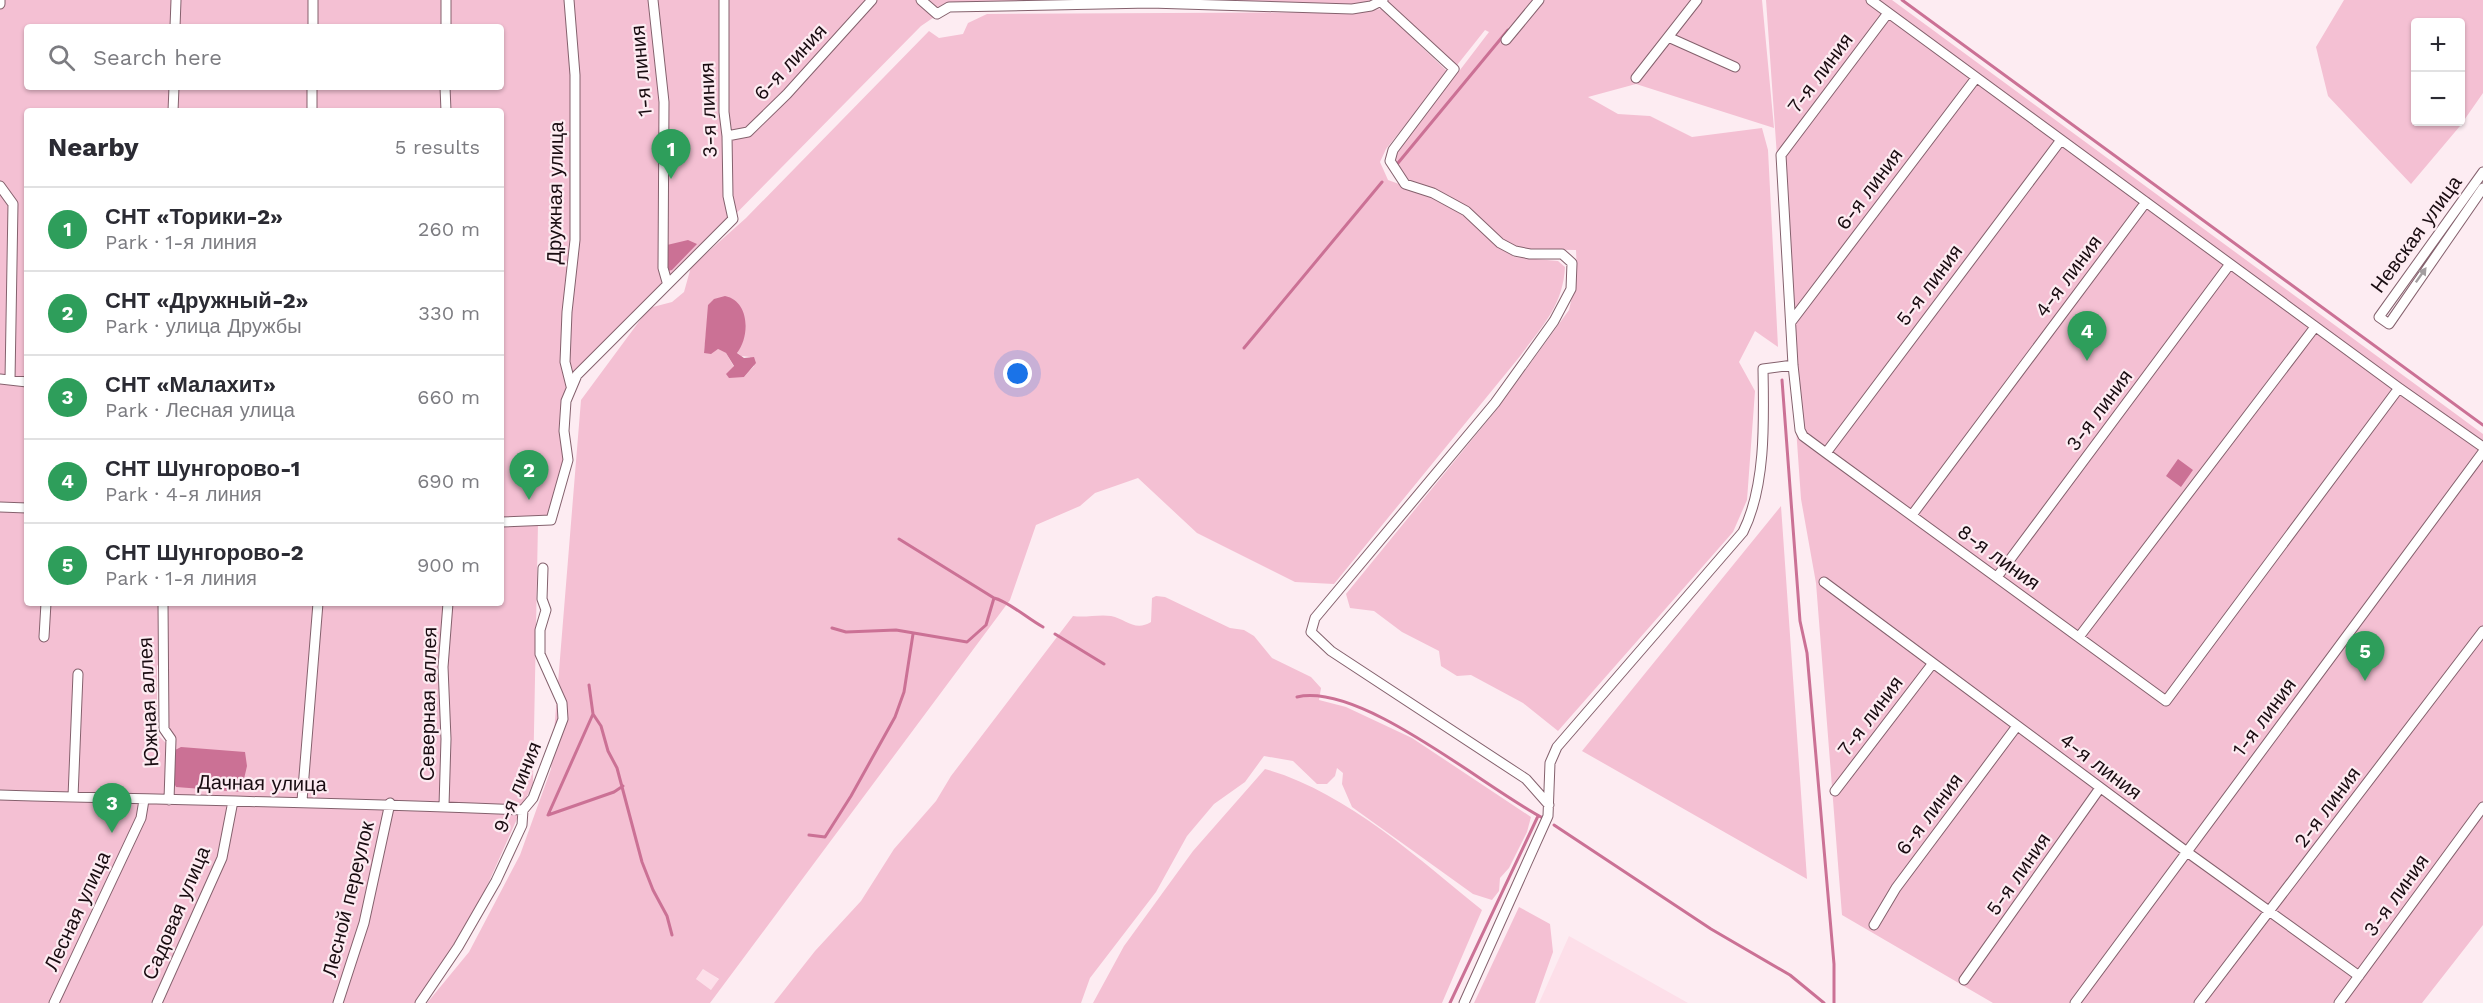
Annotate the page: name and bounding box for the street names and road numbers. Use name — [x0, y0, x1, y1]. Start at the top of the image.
street label: 6-я линия — [749, 19, 831, 105]
street label: 1-я линия — [625, 24, 657, 118]
street label: 7-я линия — [1782, 28, 1858, 118]
street label: 3-я линия — [694, 62, 722, 158]
street label: Дружная улица — [542, 121, 568, 265]
street label: 6-я линия — [1831, 143, 1907, 235]
street label: Невская улица — [2365, 170, 2467, 297]
street label: 4-я линия — [2030, 230, 2106, 322]
street label: 5-я линия — [1891, 240, 1967, 330]
street label: 3-я линия — [2061, 365, 2137, 455]
street label: 8-я линия — [1953, 519, 2045, 595]
street label: Северная аллея — [415, 627, 441, 781]
street label: Южная аллея — [133, 637, 163, 767]
street label: 7-я линия — [1832, 671, 1908, 761]
street label: 1-я линия — [2227, 673, 2301, 761]
street label: 4-я линия — [2055, 728, 2147, 804]
street label: 9-я линия — [488, 738, 546, 836]
street label: 2-я линия — [2289, 762, 2365, 852]
street label: 6-я линия — [1891, 768, 1967, 860]
street label: Дачная улица — [197, 770, 328, 796]
street label: Лесной переулок — [317, 818, 379, 979]
street label: 5-я линия — [1981, 828, 2055, 920]
street label: Садовая улица — [137, 842, 215, 983]
street label: Лесная улица — [39, 847, 116, 975]
street label: 3-я линия — [2358, 849, 2434, 941]

